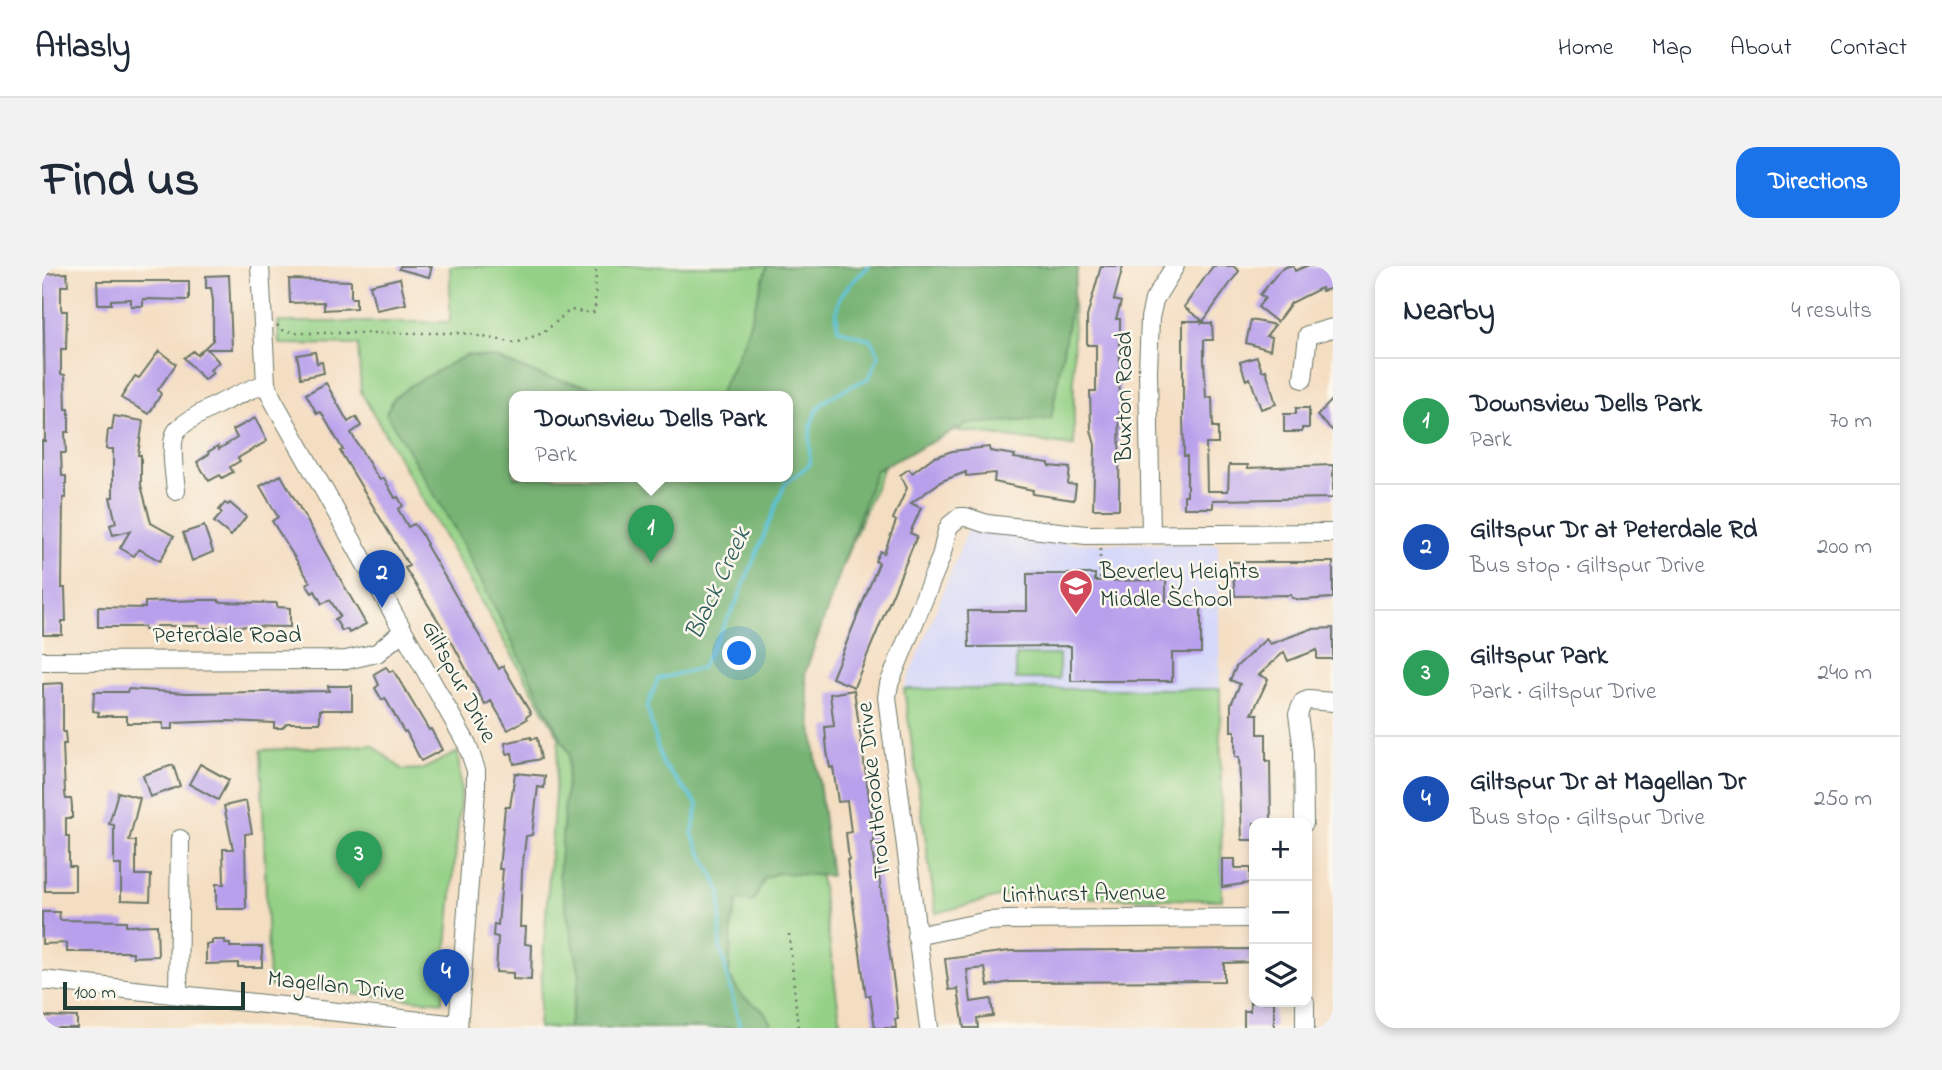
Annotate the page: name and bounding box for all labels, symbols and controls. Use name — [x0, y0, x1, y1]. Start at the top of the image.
text: Atlasly — [35, 24, 130, 72]
text: Home — [1558, 31, 1614, 66]
text: Map — [1652, 31, 1692, 66]
text: About — [1730, 31, 1792, 66]
text: Contact — [1830, 31, 1907, 66]
text: Find us — [42, 146, 199, 218]
button: Directions — [1736, 147, 1900, 218]
text: Nearby — [1403, 290, 1495, 334]
text: 4 results — [1791, 295, 1872, 328]
street label: Buxton Road — [1108, 331, 1143, 464]
text: Downsview Dells Park — [1470, 386, 1702, 424]
popup — [509, 391, 793, 482]
text: Downsview Dells Park — [535, 401, 767, 439]
text: 1 — [1422, 405, 1430, 438]
text: 70 m — [1829, 405, 1872, 438]
text: Park — [1470, 424, 1512, 457]
text: Park — [535, 439, 577, 472]
pin: 1 — [628, 505, 674, 563]
text: Giltspur Dr at Peterdale Rd — [1470, 512, 1757, 550]
water label: Black Creek — [676, 520, 762, 647]
text: 2 — [1420, 531, 1432, 564]
text: 200 m — [1817, 531, 1872, 564]
pin: 2 — [359, 550, 405, 608]
text: Bus stop · Giltspur Drive — [1470, 550, 1705, 583]
place label: Beverley Heights Middle School — [1099, 555, 1260, 618]
school or university icon: Beverley Heights Middle School — [1057, 567, 1095, 616]
street label: Giltspur Drive — [411, 615, 505, 750]
street label: Peterdale Road — [153, 619, 302, 654]
your location — [722, 636, 756, 670]
text: Giltspur Park — [1470, 638, 1608, 676]
text: 3 — [1421, 657, 1431, 690]
text: 240 m — [1818, 657, 1872, 690]
text: Park · Giltspur Drive — [1470, 676, 1656, 709]
street label: Troutbrooke Drive — [848, 700, 902, 880]
text: Giltspur Dr at Magellan Dr — [1470, 764, 1746, 802]
text: 4 — [1421, 783, 1431, 816]
text: 250 m — [1814, 783, 1872, 816]
text: Bus stop · Giltspur Drive — [1470, 802, 1705, 835]
map controls — [1249, 818, 1312, 1007]
button: + — [1249, 818, 1312, 881]
pin: 3 — [336, 831, 382, 889]
street label: Linthurst Avenue — [1002, 876, 1166, 914]
button: − — [1249, 881, 1312, 944]
button: layers — [1249, 944, 1312, 1007]
pin: 4 — [423, 949, 469, 1007]
street label: Magellan Drive — [266, 962, 407, 1012]
scale bar — [63, 979, 245, 1011]
text: 100 m — [74, 980, 116, 1007]

